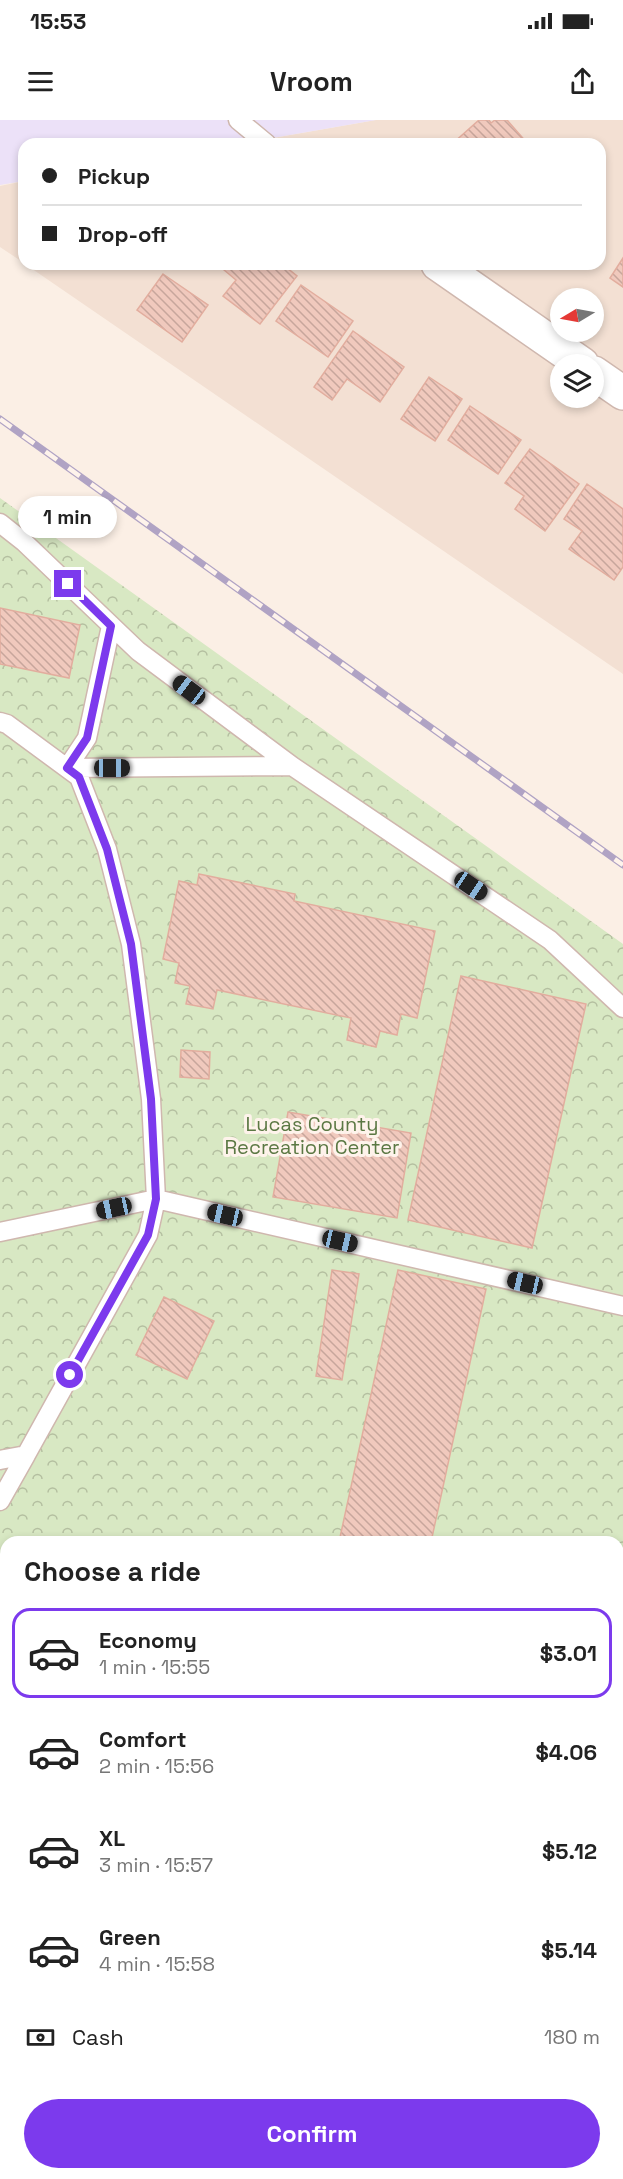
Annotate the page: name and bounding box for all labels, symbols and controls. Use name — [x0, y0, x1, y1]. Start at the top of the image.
text: 15:53 — [30, 7, 86, 35]
text: Vroom — [270, 64, 353, 99]
icon: menu — [24, 65, 57, 98]
icon: share — [566, 65, 599, 98]
text: Pickup — [78, 162, 150, 190]
text: Drop-off — [78, 220, 168, 248]
north arrow — [550, 288, 604, 342]
map controls — [550, 288, 604, 408]
button: layers — [550, 354, 604, 408]
callout: 1 min — [19, 497, 118, 539]
text: 1 min — [43, 504, 92, 530]
route end — [54, 570, 81, 597]
car — [169, 672, 209, 708]
car — [94, 759, 130, 777]
car — [451, 868, 491, 904]
park label: Lucas County Recreation Center — [224, 1111, 400, 1160]
car — [95, 1195, 133, 1221]
car — [205, 1202, 245, 1228]
car — [320, 1228, 360, 1254]
car — [505, 1270, 545, 1296]
route start — [56, 1361, 83, 1388]
text: Choose a ride — [24, 1554, 201, 1589]
icon: car — [27, 1626, 81, 1680]
text: Economy — [99, 1626, 197, 1654]
text: $3.01 — [540, 1639, 597, 1667]
text: 1 min · 15:55 — [99, 1654, 210, 1680]
icon: car — [27, 1725, 81, 1779]
text: Comfort — [99, 1725, 187, 1753]
text: $4.06 — [536, 1738, 597, 1766]
text: 2 min · 15:56 — [99, 1753, 214, 1779]
icon: car — [27, 1824, 81, 1878]
text: XL — [99, 1824, 125, 1852]
text: $5.12 — [542, 1837, 597, 1865]
text: 3 min · 15:57 — [99, 1852, 213, 1878]
icon: car — [27, 1923, 81, 1977]
text: Green — [99, 1923, 161, 1951]
text: $5.14 — [541, 1936, 597, 1964]
text: 4 min · 15:58 — [99, 1951, 215, 1977]
icon: cash — [24, 2021, 57, 2054]
text: Cash — [72, 2023, 124, 2051]
text: 180 m — [544, 2024, 600, 2050]
button: Confirm — [24, 2099, 600, 2168]

